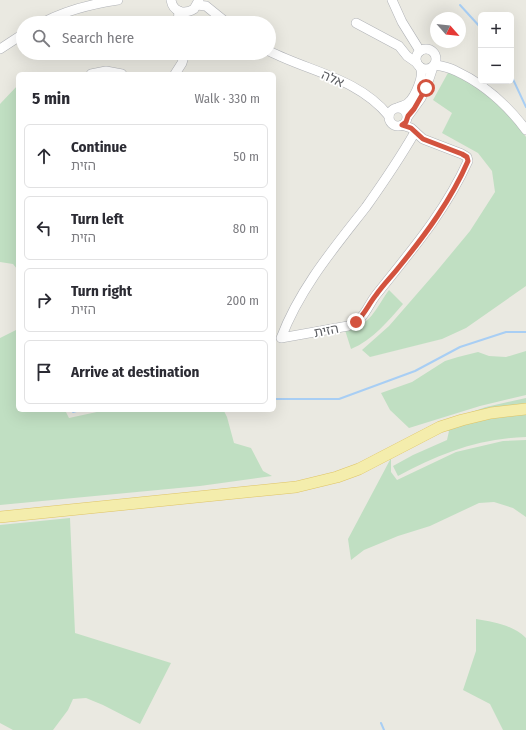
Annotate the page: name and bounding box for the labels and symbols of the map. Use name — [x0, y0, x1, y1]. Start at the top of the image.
north arrow — [430, 12, 466, 48]
street label: אלה — [319, 67, 346, 90]
route start — [417, 79, 435, 97]
route end — [347, 313, 365, 331]
street label: הזית — [312, 321, 340, 340]

